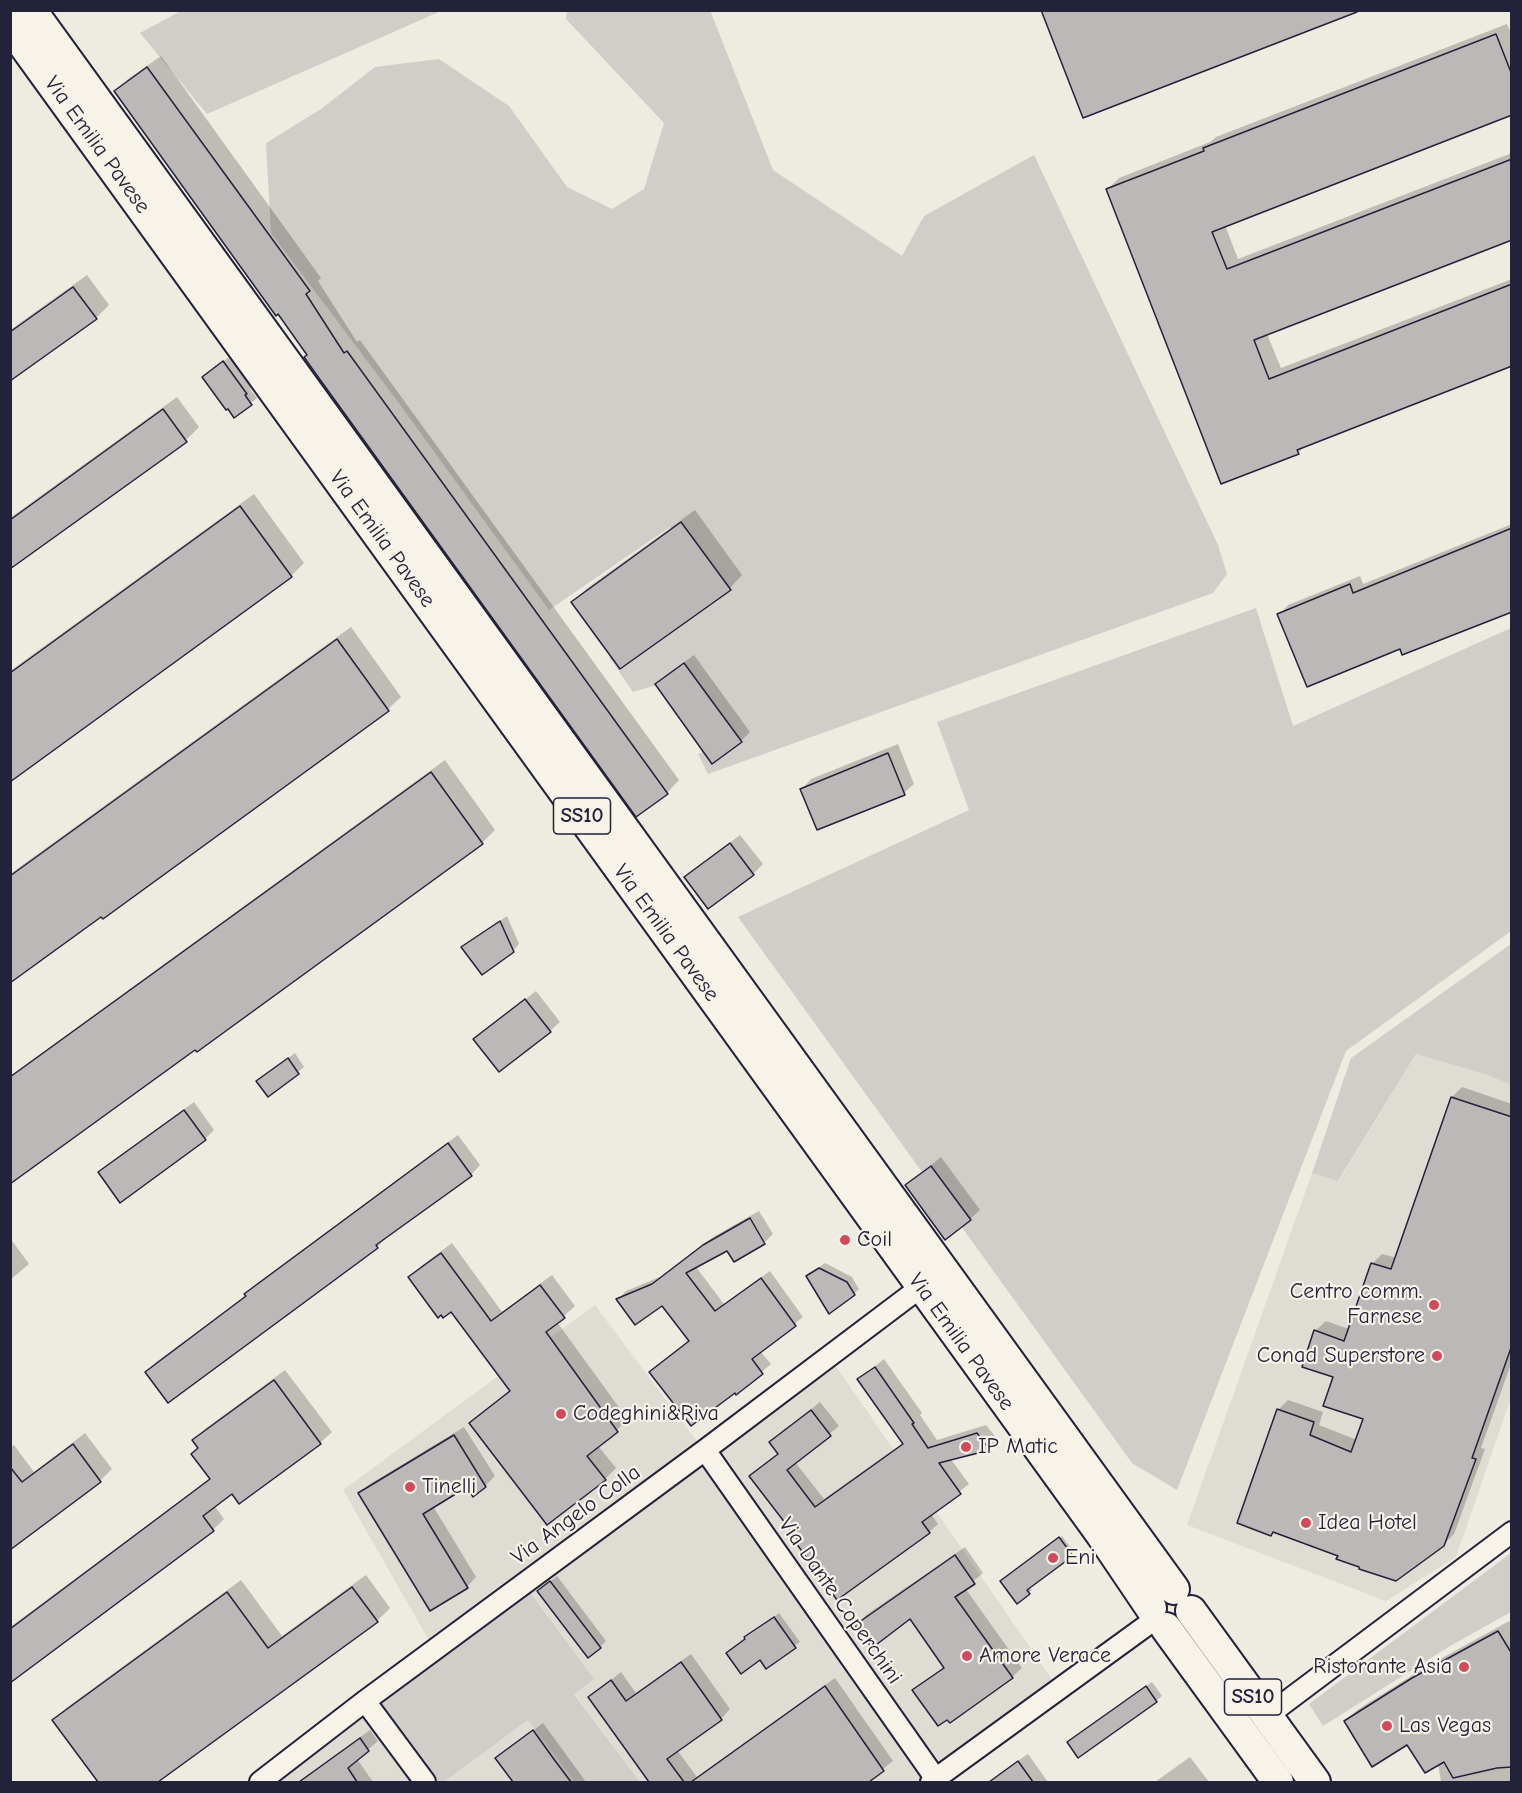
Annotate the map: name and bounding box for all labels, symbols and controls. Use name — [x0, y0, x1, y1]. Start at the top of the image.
street label: Via Emilia Pavese — [38, 71, 156, 219]
street label: Via Emilia Pavese — [323, 465, 441, 613]
road number: SS10 — [554, 798, 610, 834]
street label: Via Emilia Pavese — [607, 859, 725, 1007]
place label: Coil — [857, 1227, 892, 1253]
marker: Coil — [838, 1233, 852, 1247]
street label: Via Emilia Pavese — [902, 1268, 1020, 1416]
place label: Centro comm. Farnese — [1290, 1279, 1422, 1330]
marker: Centro comm. Farnese — [1427, 1298, 1441, 1312]
place label: Conad Superstore — [1257, 1343, 1425, 1369]
marker: Conad Superstore — [1430, 1349, 1444, 1363]
place label: Codeghini&Riva — [573, 1401, 719, 1427]
marker: Codeghini&Riva — [554, 1407, 568, 1421]
place label: IP Matic — [978, 1434, 1058, 1460]
marker: IP Matic — [959, 1440, 973, 1454]
street label: Via Angelo Colla — [506, 1459, 646, 1571]
place label: Tinelli — [422, 1474, 476, 1500]
marker: Tinelli — [403, 1480, 417, 1494]
place label: Idea Hotel — [1318, 1510, 1417, 1536]
street label: Via Dante Coperchini — [773, 1513, 907, 1689]
marker: Idea Hotel — [1299, 1516, 1313, 1530]
place label: Eni — [1065, 1545, 1095, 1571]
marker: Eni — [1046, 1551, 1060, 1565]
place label: Amore Verace — [979, 1643, 1111, 1669]
marker: Amore Verace — [960, 1649, 974, 1663]
place label: Ristorante Asia — [1313, 1654, 1452, 1680]
marker: Ristorante Asia — [1457, 1660, 1471, 1674]
road number: SS10 — [1224, 1679, 1282, 1715]
place label: Las Vegas — [1399, 1713, 1491, 1739]
marker: Las Vegas — [1380, 1719, 1394, 1733]

